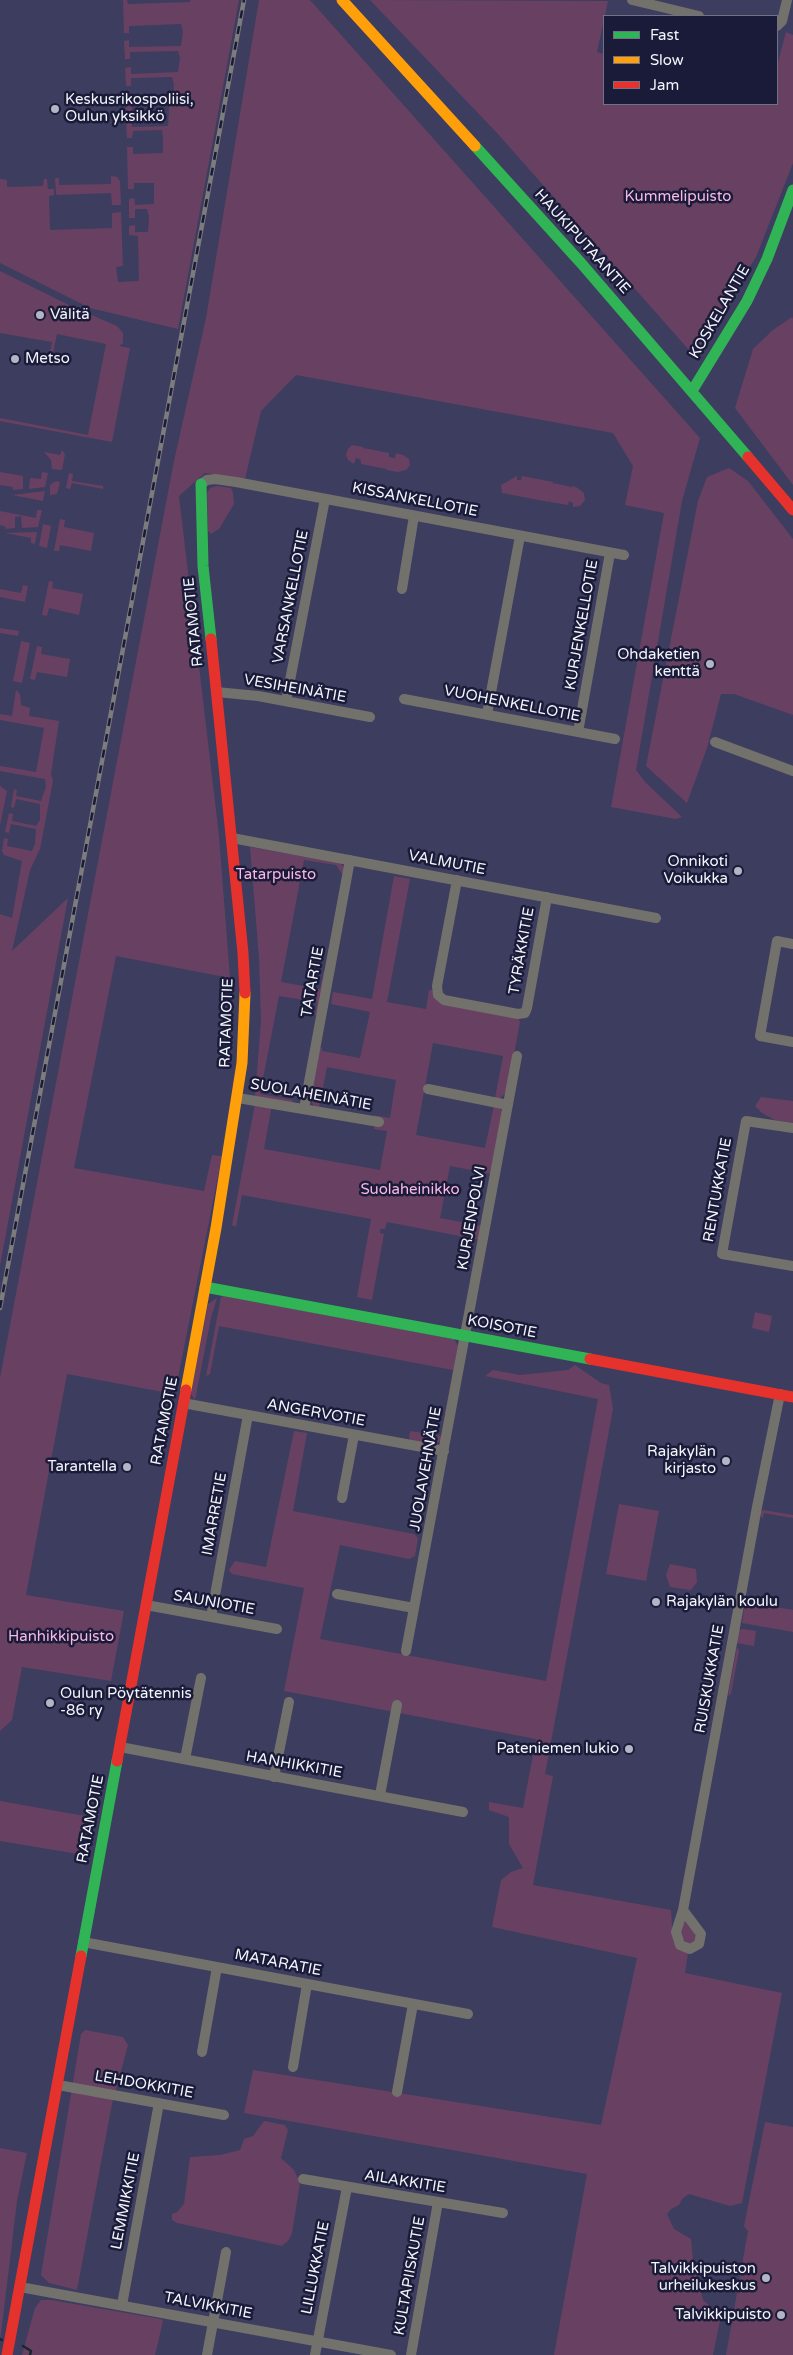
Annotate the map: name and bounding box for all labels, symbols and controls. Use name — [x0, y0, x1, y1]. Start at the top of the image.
legend — [603, 15, 778, 105]
text: Fast — [650, 26, 679, 44]
text: Slow — [650, 51, 684, 69]
text: Jam — [650, 76, 679, 94]
place label: Keskusrikospoliisi, Oulun yksikkö — [65, 91, 194, 126]
marker: Keskusrikospoliisi, Oulun yksikkö — [49, 103, 61, 115]
street label: HAUKIPUTAANTIE — [530, 186, 634, 298]
park label: Kummelipuisto — [625, 188, 731, 206]
street label: KOSKELANTIE — [686, 262, 754, 362]
place label: Välitä — [50, 306, 90, 324]
marker: Välitä — [34, 309, 46, 321]
place label: Metso — [25, 350, 70, 368]
marker: Metso — [9, 353, 21, 365]
street label: KISSANKELLOTIE — [351, 479, 479, 521]
street label: VARSANKELLOTIE — [269, 529, 313, 665]
street label: KURJENKELLOTIE — [562, 558, 602, 692]
street label: RATAMOTIE — [180, 577, 208, 667]
place label: Ohdaketien kenttä — [617, 646, 700, 681]
marker: Ohdaketien kenttä — [704, 658, 716, 670]
street label: VESIHEINÄTIE — [242, 671, 348, 707]
street label: VUOHENKELLOTIE — [442, 682, 582, 726]
street label: VALMUTIE — [407, 847, 487, 879]
place label: Onnikoti Voikukka — [664, 853, 728, 888]
marker: Onnikoti Voikukka — [732, 865, 744, 877]
park label: Tatarpuisto — [236, 866, 316, 884]
street label: TYRÄKKITIE — [505, 906, 539, 996]
street label: TATARTIE — [298, 945, 328, 1019]
street label: RATAMOTIE — [216, 978, 238, 1068]
street label: SUOLAHEINÄTIE — [249, 1075, 373, 1115]
street label: RENTUKKATIE — [700, 1136, 736, 1244]
street label: KURJENPOLVI — [454, 1164, 490, 1272]
park label: Suolaheinikko — [360, 1181, 460, 1199]
street label: KOISOTIE — [466, 1311, 538, 1343]
street label: RATAMOTIE — [148, 1375, 182, 1467]
street label: ANGERVOTIE — [265, 1395, 367, 1431]
street label: JUOLAVEHNÄTIE — [406, 1405, 446, 1533]
place label: Rajakylän kirjasto — [647, 1443, 716, 1478]
marker: Rajakylän kirjasto — [720, 1455, 732, 1467]
place label: Tarantella — [47, 1458, 117, 1476]
marker: Tarantella — [121, 1461, 133, 1473]
street label: IMARRETIE — [199, 1471, 231, 1557]
street label: SAUNIOTIE — [172, 1587, 256, 1619]
place label: Rajakylän koulu — [666, 1593, 778, 1611]
marker: Rajakylän koulu — [650, 1596, 662, 1608]
street label: RUISKUKKATIE — [692, 1623, 728, 1735]
park label: Hanhikkipuisto — [8, 1628, 114, 1646]
place label: Oulun Pöytätennis -86 ry — [60, 1685, 192, 1720]
marker: Oulun Pöytätennis -86 ry — [44, 1697, 56, 1709]
place label: Pateniemen lukio — [496, 1740, 619, 1758]
marker: Pateniemen lukio — [623, 1743, 635, 1755]
street label: HANHIKKITIE — [244, 1748, 344, 1782]
street label: RATAMOTIE — [74, 1773, 108, 1865]
street label: MATARATIE — [233, 1946, 323, 1980]
street label: LEHDOKKITIE — [93, 2067, 195, 2103]
street label: LEMMIKKITIE — [108, 2151, 144, 2251]
street label: AILAKKITIE — [363, 2167, 447, 2197]
street label: KULTAPIISKUTIE — [391, 2215, 429, 2337]
street label: LILLUKKATIE — [298, 2220, 334, 2316]
place label: Talvikkipuiston urheilukeskus — [651, 2260, 756, 2295]
marker: Talvikkipuiston urheilukeskus — [760, 2272, 772, 2284]
street label: TALVIKKITIE — [162, 2289, 254, 2323]
place label: Talvikkipuisto — [675, 2306, 771, 2324]
marker: Talvikkipuisto — [775, 2309, 787, 2321]

